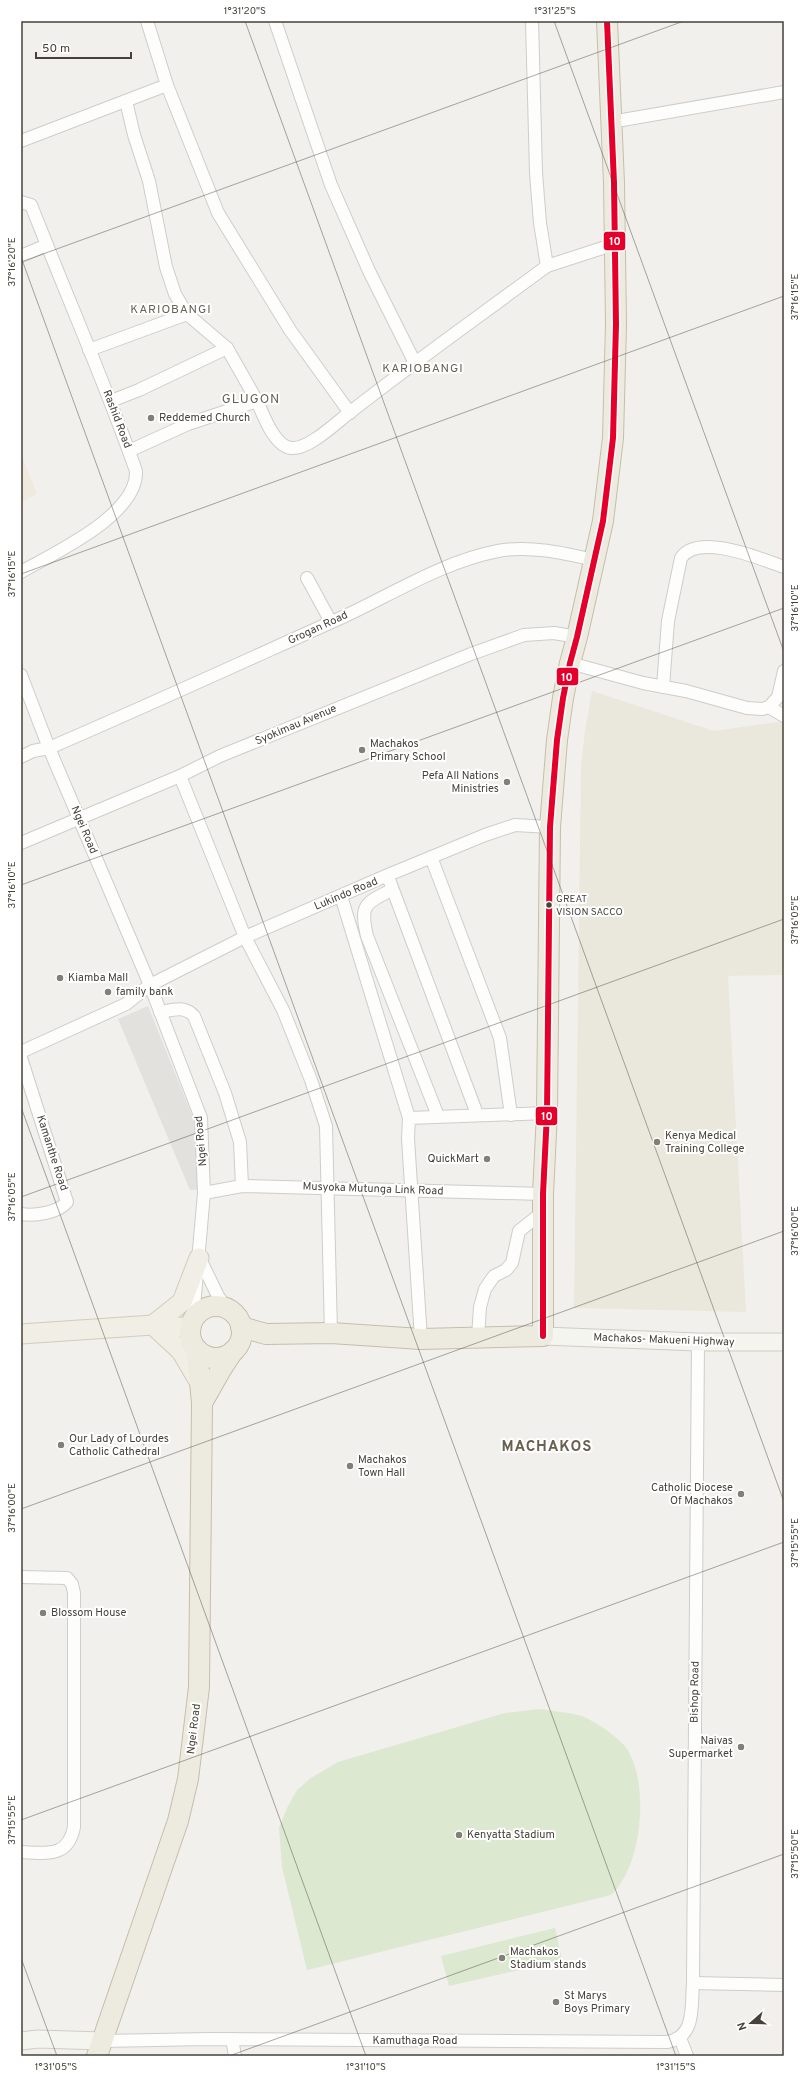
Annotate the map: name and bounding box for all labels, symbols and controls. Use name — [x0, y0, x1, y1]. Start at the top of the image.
text: 1°31'20"S — [224, 5, 266, 18]
text: 1°31'25"S — [534, 5, 576, 18]
scale bar — [36, 34, 131, 60]
text: 50 m — [42, 41, 70, 57]
line badge: 10 — [603, 231, 626, 251]
text: 10 — [609, 235, 621, 249]
text: 37°16'20"E — [6, 237, 19, 287]
text: 37°16'15"E — [789, 273, 802, 321]
district label: KARIOBANGI — [130, 302, 212, 318]
district label: KARIOBANGI — [382, 361, 464, 377]
street label: Rashid Road — [99, 388, 135, 450]
district label: GLUGON — [222, 392, 280, 408]
place label: Reddemed Church — [159, 411, 250, 425]
marker: Reddemed Church — [146, 413, 156, 423]
text: 37°16'15"E — [6, 550, 19, 598]
text: 37°16'10"E — [789, 584, 802, 632]
street label: Grogan Road — [286, 608, 350, 648]
line badge: 10 — [556, 667, 579, 686]
text: 10 — [561, 671, 573, 685]
street label: Syokimau Avenue — [253, 701, 339, 748]
place label: Machakos Primary School — [370, 737, 446, 764]
marker: Machakos Primary School — [357, 745, 367, 755]
place label: Pefa All Nations Ministries — [422, 769, 499, 796]
marker: Pefa All Nations Ministries — [502, 777, 512, 787]
street label: Ngei Road — [68, 804, 100, 856]
text: 37°16'10"E — [6, 861, 19, 909]
street label: Lukindo Road — [312, 874, 380, 914]
place label: GREAT VISION SACCO — [556, 893, 623, 919]
text: 37°16'05"E — [789, 895, 802, 945]
marker: GREAT VISION SACCO — [544, 900, 554, 910]
place label: Kiamba Mall — [68, 971, 128, 985]
marker: Kiamba Mall — [55, 973, 65, 983]
place label: family bank — [116, 985, 173, 999]
marker: family bank — [103, 987, 113, 997]
line badge: 10 — [535, 1106, 558, 1126]
text: 10 — [541, 1110, 553, 1124]
street label: Kamanthe Road — [33, 1113, 71, 1193]
street label: Ngei Road — [192, 1115, 210, 1167]
place label: Kenya Medical Training College — [665, 1129, 745, 1156]
marker: Kenya Medical Training College — [652, 1137, 662, 1147]
place label: QuickMart — [428, 1152, 479, 1166]
marker: QuickMart — [482, 1154, 492, 1164]
text: 37°16'05"E — [6, 1172, 19, 1222]
street label: Musyoka Mutunga Link Road — [302, 1180, 444, 1198]
text: 37°16'00"E — [789, 1206, 802, 1256]
street label: Machakos- Makueni Highway — [593, 1331, 735, 1349]
place label: Our Lady of Lourdes Catholic Cathedral — [69, 1432, 169, 1459]
district label: MACHAKOS — [502, 1438, 592, 1457]
marker: Our Lady of Lourdes Catholic Cathedral — [56, 1440, 66, 1450]
place label: Machakos Town Hall — [358, 1453, 407, 1480]
marker: Machakos Town Hall — [345, 1461, 355, 1471]
place label: Catholic Diocese Of Machakos — [651, 1481, 733, 1508]
text: 37°16'00"E — [6, 1483, 19, 1533]
marker: Catholic Diocese Of Machakos — [736, 1489, 746, 1499]
text: 37°15'55"E — [789, 1518, 802, 1568]
place label: Blossom House — [51, 1606, 126, 1620]
marker: Blossom House — [38, 1608, 48, 1618]
street label: Bishop Road — [687, 1661, 703, 1723]
street label: Ngei Road — [184, 1703, 204, 1755]
place label: Naivas Supermarket — [668, 1734, 733, 1761]
marker: Naivas Supermarket — [736, 1742, 746, 1752]
text: 37°15'55"E — [6, 1795, 19, 1845]
place label: Kenyatta Stadium — [467, 1828, 555, 1842]
text: 37°15'50"E — [789, 1829, 802, 1879]
marker: Kenyatta Stadium — [454, 1830, 464, 1840]
place label: Machakos Stadium stands — [510, 1945, 586, 1972]
marker: Machakos Stadium stands — [497, 1953, 507, 1963]
place label: St Marys Boys Primary — [564, 1989, 630, 2016]
marker: St Marys Boys Primary — [551, 1997, 561, 2007]
north arrow — [731, 2003, 771, 2043]
text: N — [735, 2020, 750, 2032]
street label: Kamuthaga Road — [373, 2034, 457, 2048]
text: 1°31'05"S — [35, 2061, 77, 2074]
text: 1°31'10"S — [346, 2061, 386, 2074]
text: 1°31'15"S — [656, 2061, 696, 2074]

